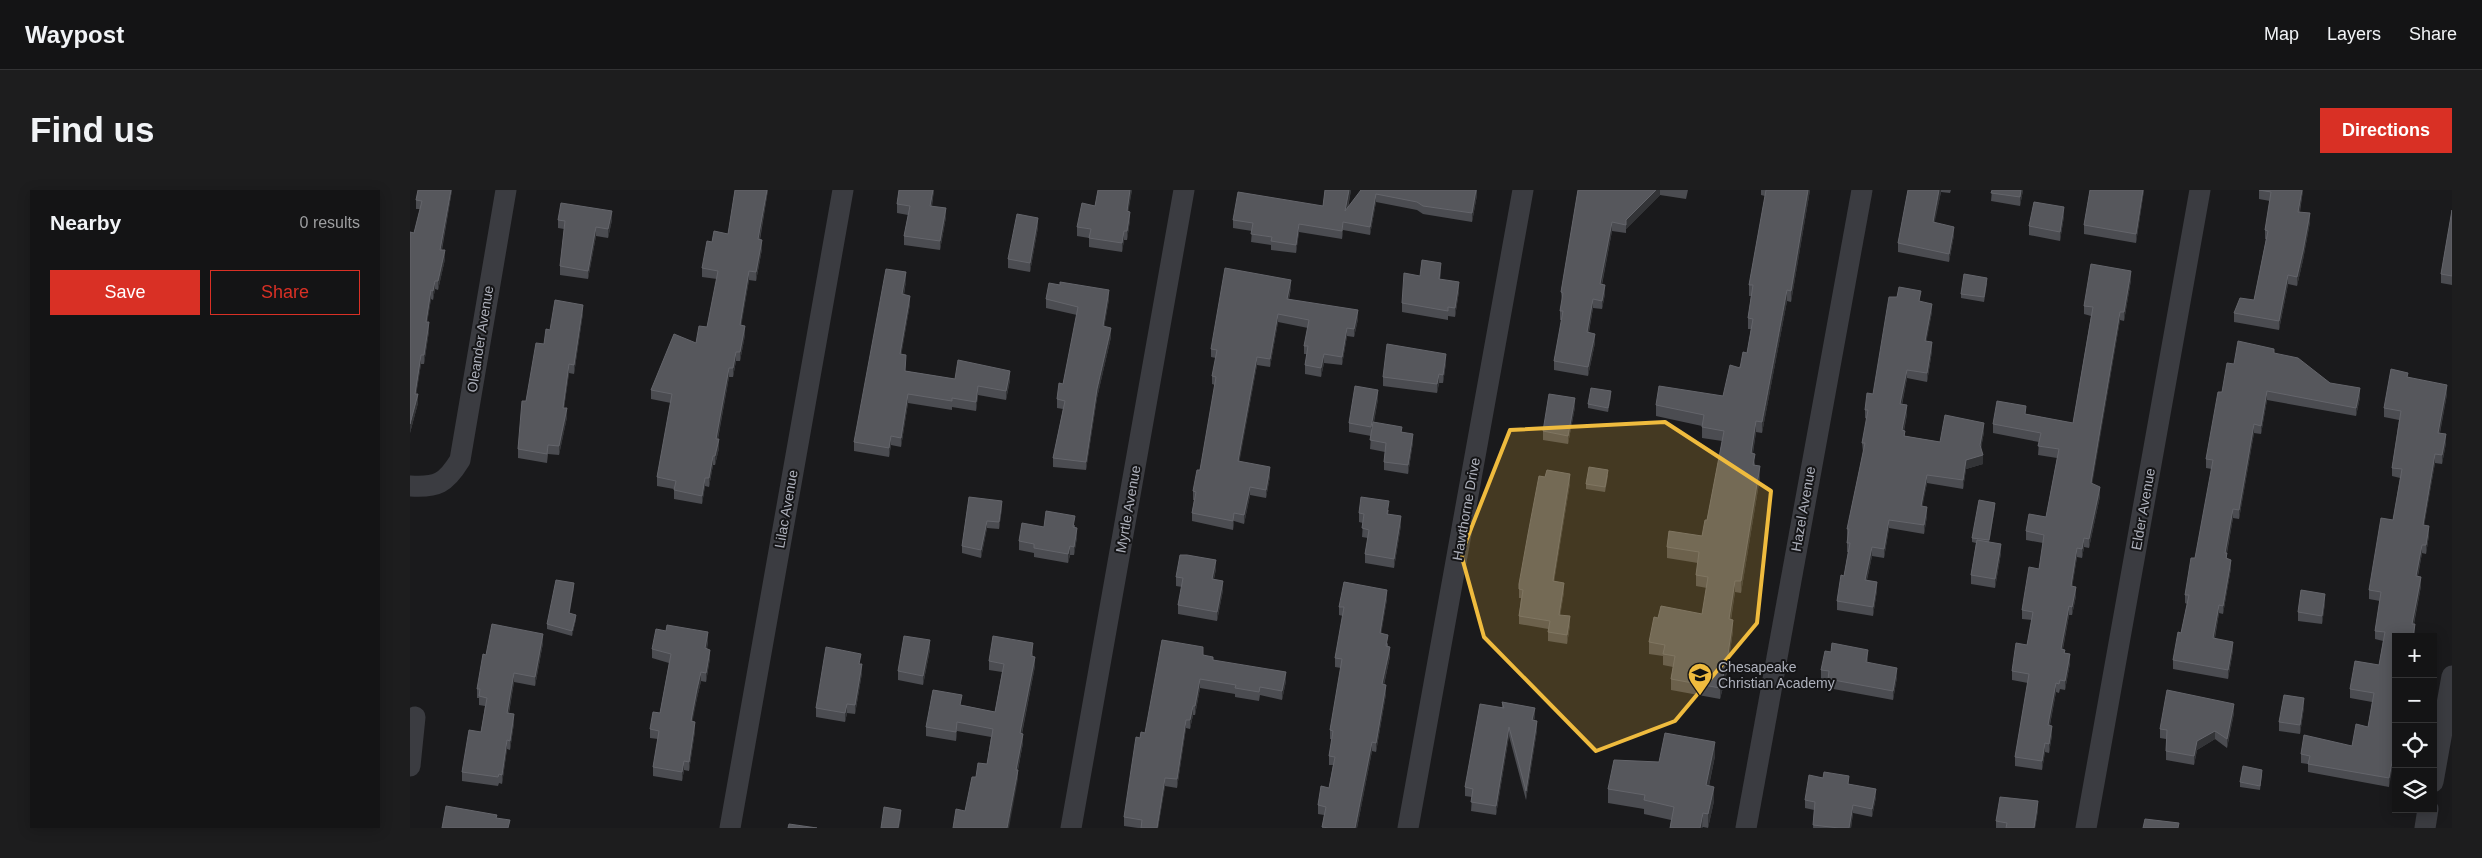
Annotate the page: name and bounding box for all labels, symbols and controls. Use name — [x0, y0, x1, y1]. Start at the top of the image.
text: Waypost — [25, 21, 124, 48]
text: Map — [2264, 24, 2299, 44]
text: Layers — [2327, 24, 2381, 44]
text: Share — [2409, 24, 2457, 44]
button: Directions — [2320, 108, 2452, 153]
text: Find us — [30, 110, 154, 149]
text: Nearby — [50, 211, 121, 234]
text: 0 results — [300, 214, 360, 231]
button: Save — [50, 270, 200, 315]
button: Share — [210, 270, 360, 315]
street label: Oleander Avenue — [464, 284, 496, 394]
street label: Hawthorne Drive — [1449, 456, 1483, 562]
street label: Myrtle Avenue — [1112, 464, 1144, 554]
street label: Hazel Avenue — [1788, 465, 1818, 553]
street label: Elder Avenue — [2128, 467, 2158, 551]
street label: Lilac Avenue — [771, 468, 801, 549]
map controls — [2392, 633, 2437, 813]
button: + — [2392, 633, 2437, 678]
place label: Chesapeake Christian Academy — [1718, 659, 1835, 691]
school or university icon: Chesapeake Christian Academy — [1687, 662, 1713, 696]
button: − — [2392, 678, 2437, 723]
button: locate — [2392, 723, 2437, 768]
button: layers — [2392, 768, 2437, 813]

